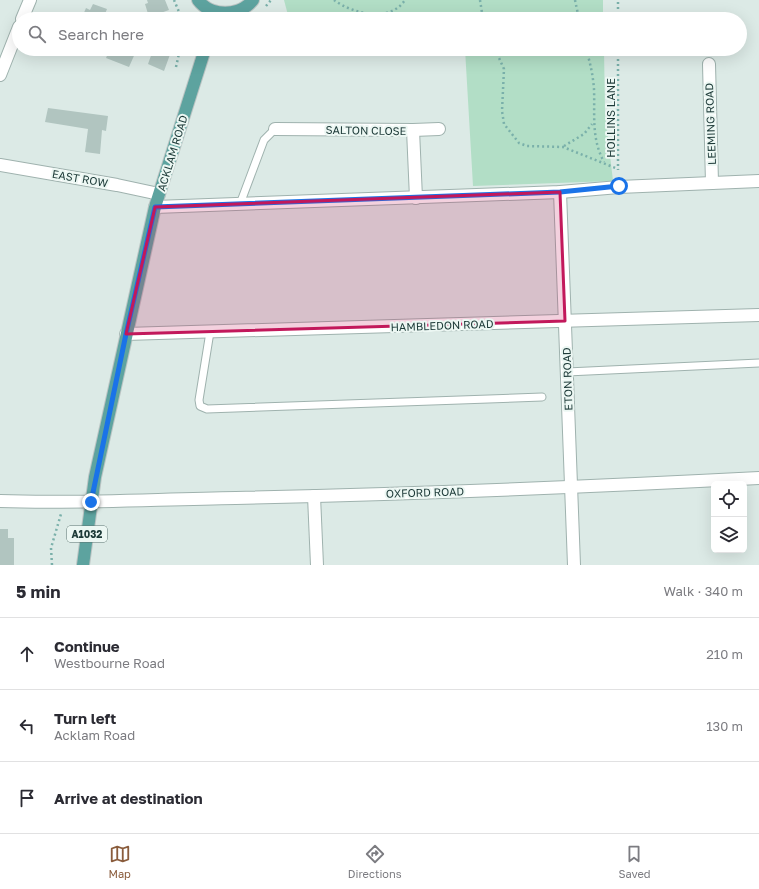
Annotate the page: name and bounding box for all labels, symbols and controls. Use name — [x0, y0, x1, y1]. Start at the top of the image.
search box — [12, 12, 747, 56]
icon: search — [26, 23, 48, 45]
text: Search here — [58, 25, 144, 43]
street label: HOLLINS LANE — [604, 78, 617, 158]
street label: LEEMING ROAD — [702, 83, 718, 165]
street label: ACKLAM ROAD — [154, 113, 190, 193]
street label: SALTON CLOSE — [326, 123, 407, 137]
street label: EAST ROW — [51, 167, 109, 189]
route start — [610, 177, 628, 195]
street label: HAMBLEDON ROAD — [390, 317, 494, 333]
street label: ETON ROAD — [559, 347, 575, 411]
map controls — [711, 481, 747, 553]
button: locate — [711, 481, 747, 517]
street label: OXFORD ROAD — [386, 484, 465, 500]
route end — [82, 493, 100, 511]
button: layers — [711, 517, 747, 553]
road number: A1032 — [67, 526, 107, 542]
text: 5 min — [16, 581, 60, 602]
text: Walk · 340 m — [663, 583, 743, 599]
text: Continue — [54, 637, 120, 655]
icon: ahead — [16, 643, 38, 665]
text: 210 m — [706, 646, 743, 662]
text: Westbourne Road — [54, 655, 165, 671]
text: Turn left — [54, 709, 116, 727]
icon: left — [16, 715, 38, 737]
text: 130 m — [706, 718, 743, 734]
text: Acklam Road — [54, 727, 135, 743]
icon: arrive — [16, 787, 38, 809]
text: Arrive at destination — [54, 789, 203, 807]
tab: Map — [108, 843, 131, 880]
tab: Directions — [348, 843, 402, 880]
tab: Saved — [618, 843, 651, 880]

